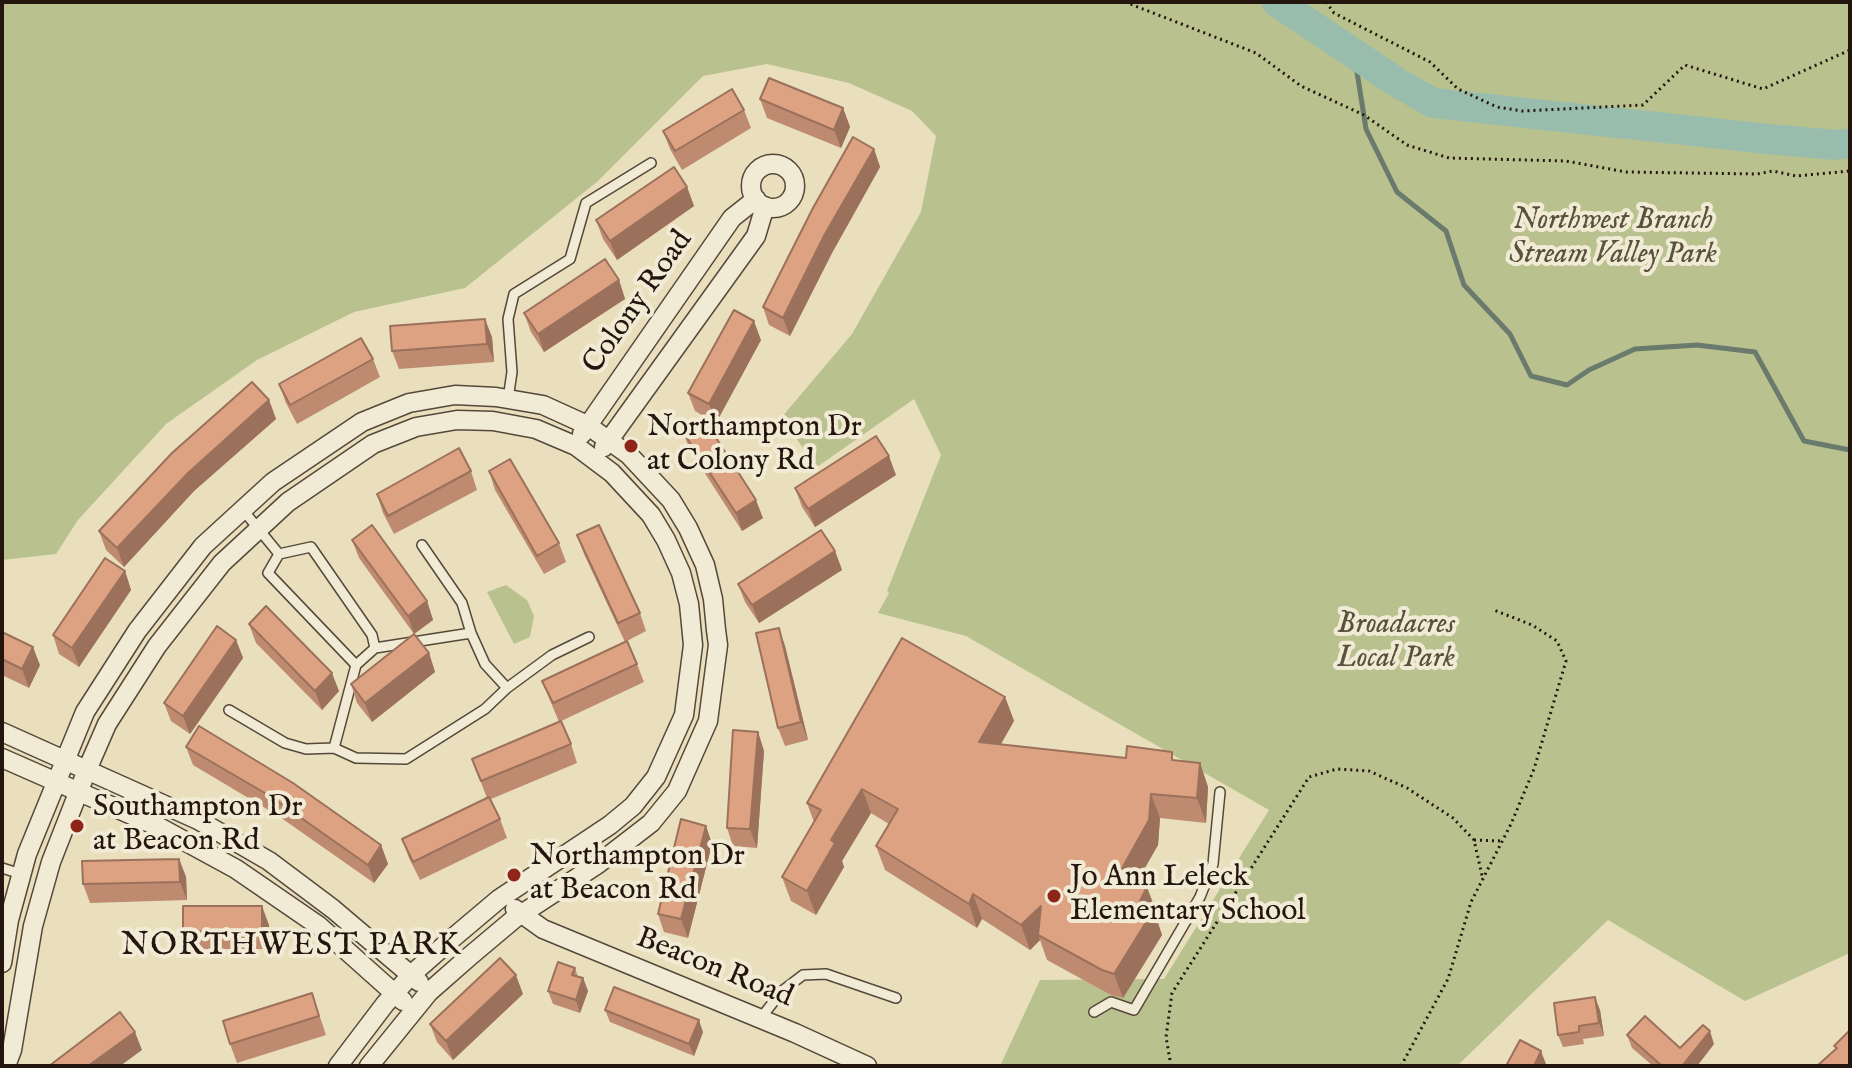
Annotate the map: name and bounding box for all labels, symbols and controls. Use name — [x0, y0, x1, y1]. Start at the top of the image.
park label: Northwest Branch Stream Valley Park — [1509, 204, 1717, 274]
street label: Colony Road — [577, 224, 701, 382]
place label: Northampton Dr at Colony Rd — [647, 411, 862, 482]
marker: Northampton Dr at Colony Rd — [622, 437, 640, 455]
park label: Broadacres Local Park — [1337, 608, 1455, 678]
place label: Southampton Dr at Beacon Rd — [93, 791, 303, 862]
marker: Southampton Dr at Beacon Rd — [68, 817, 86, 835]
place label: Northampton Dr at Beacon Rd — [530, 840, 745, 910]
place label: Jo Ann Leleck Elementary School — [1070, 861, 1306, 932]
marker: Northampton Dr at Beacon Rd — [505, 866, 523, 884]
marker: Jo Ann Leleck Elementary School — [1045, 887, 1063, 905]
street label: Beacon Road — [630, 921, 798, 1017]
district label: NORTHWEST PARK — [121, 928, 463, 966]

